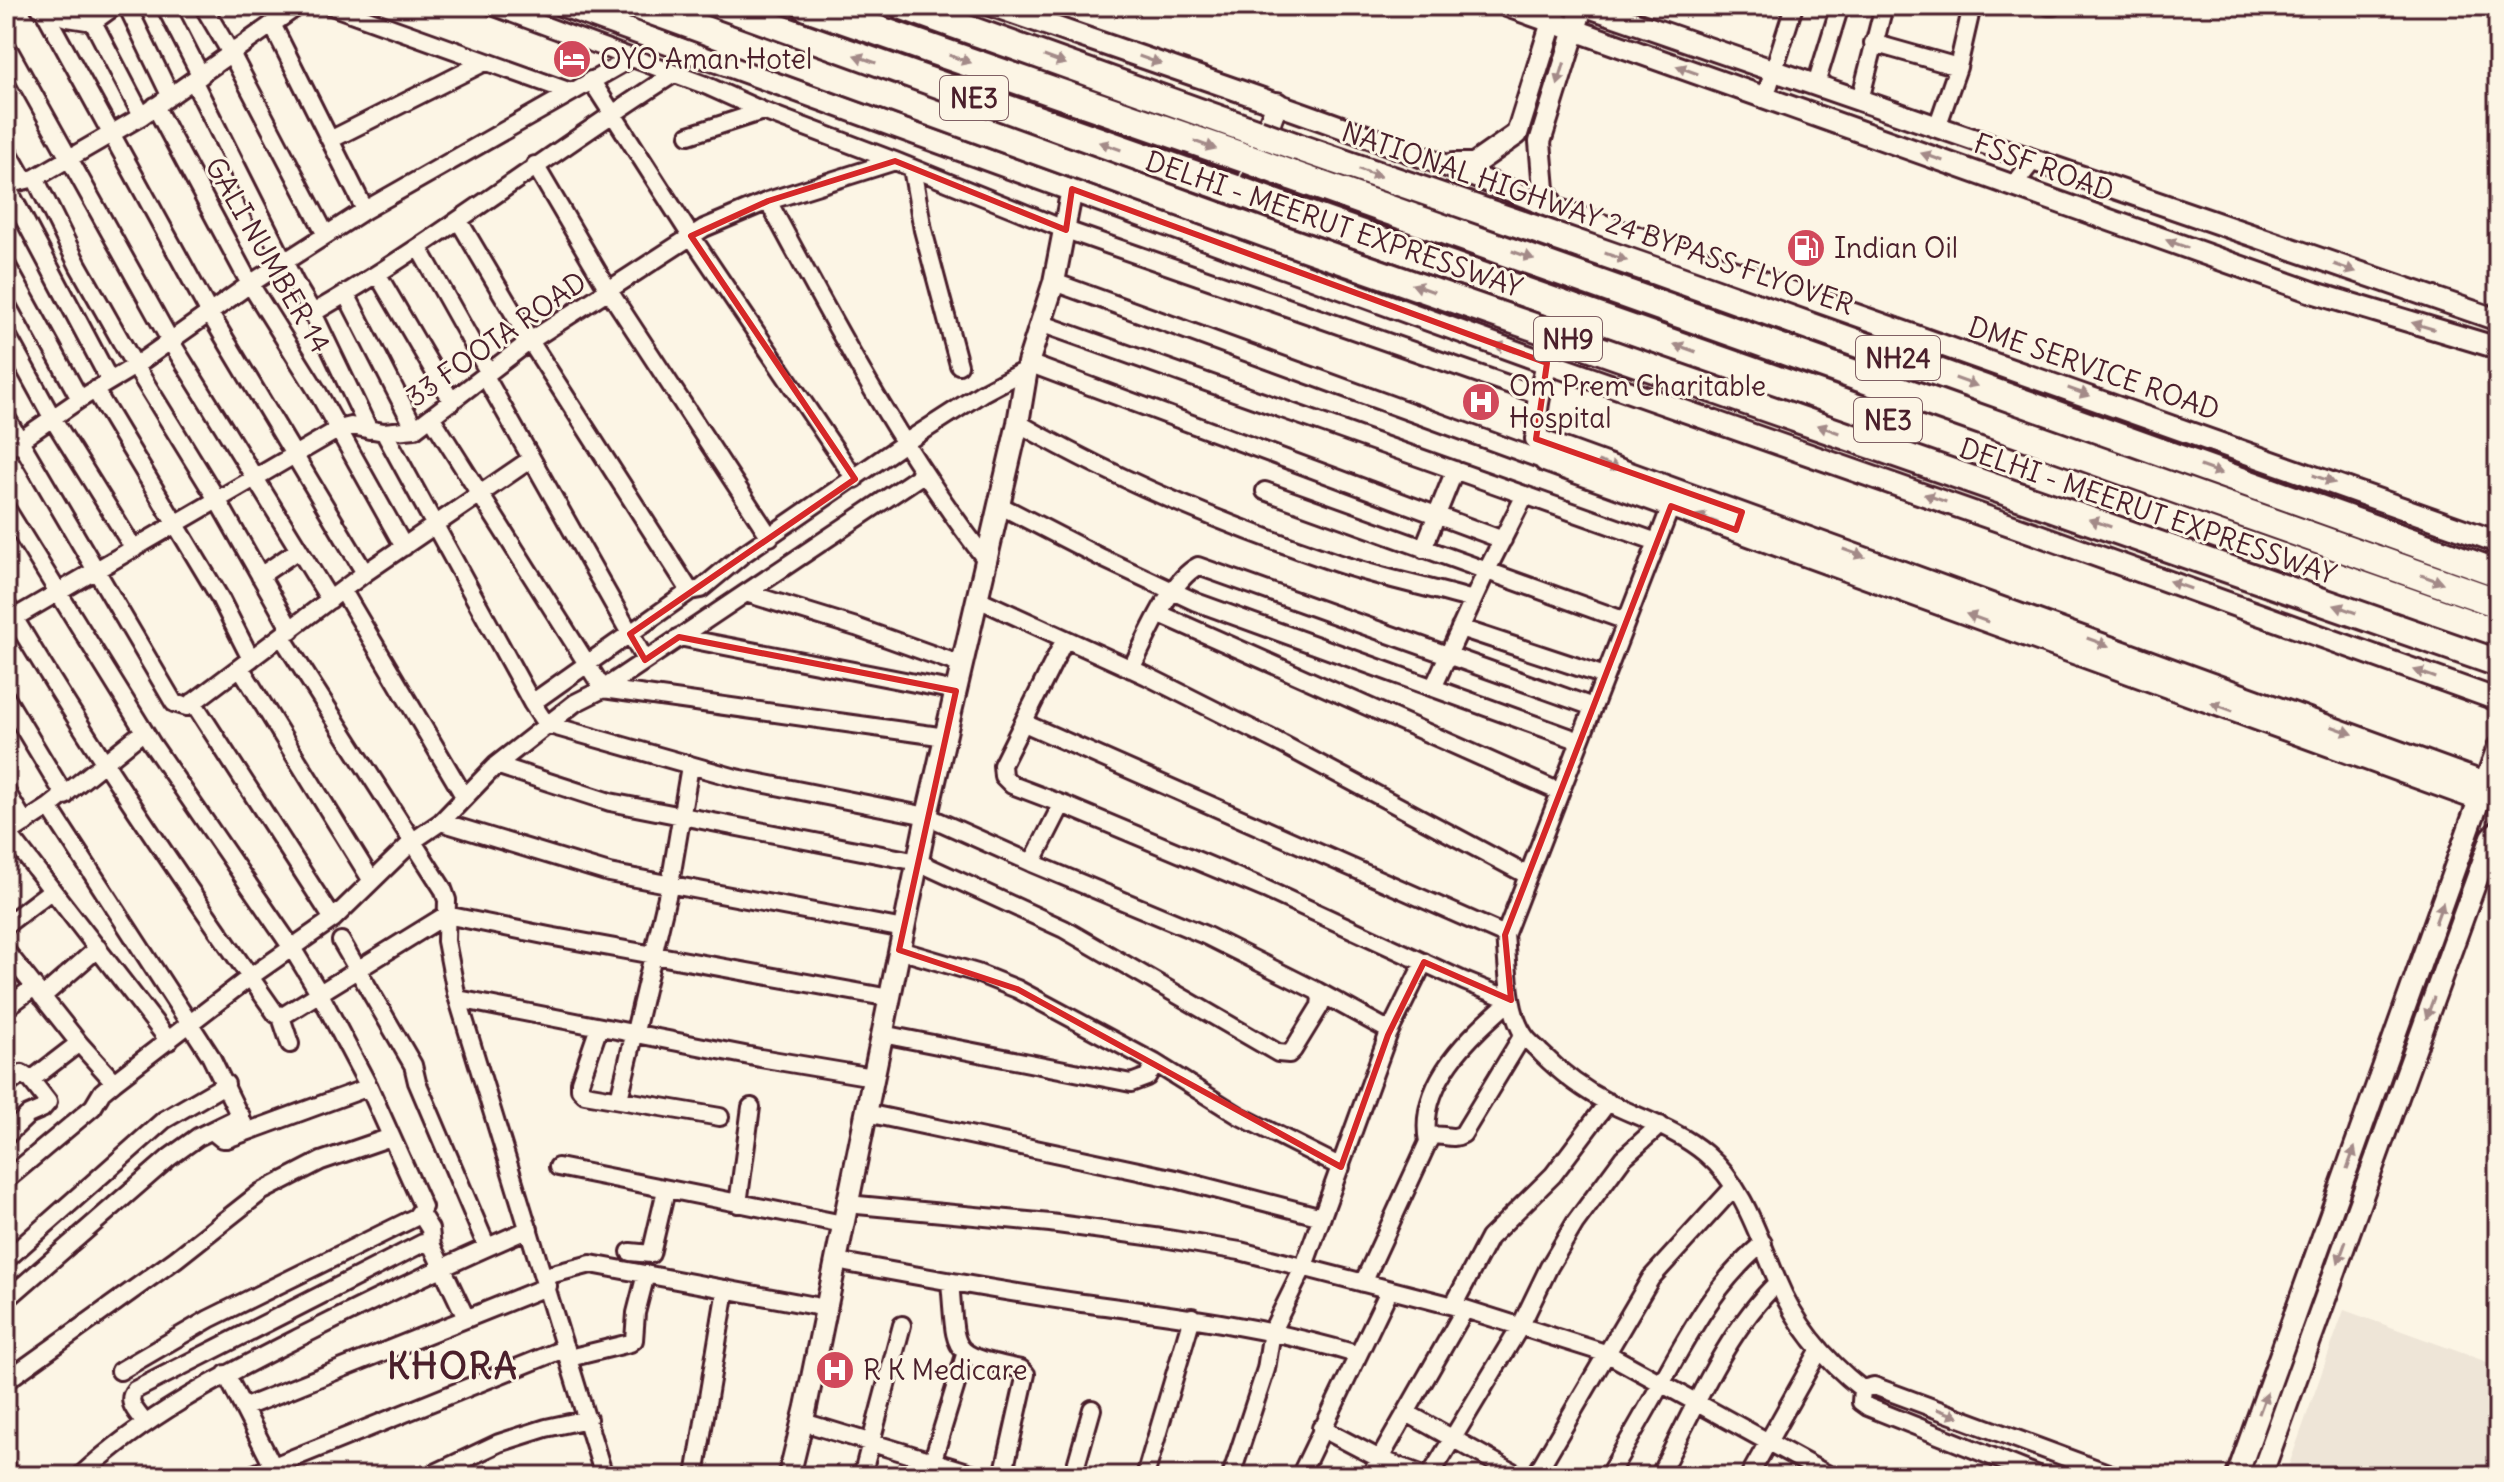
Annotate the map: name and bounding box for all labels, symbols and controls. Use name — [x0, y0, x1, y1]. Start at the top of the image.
hotel icon: OYO Aman Hotel — [551, 38, 593, 80]
place label: OYO Aman Hotel — [600, 41, 812, 77]
one-way arrow — [852, 53, 876, 65]
one-way arrow — [948, 54, 972, 66]
one-way arrow — [1138, 54, 1162, 66]
one-way arrow — [1043, 55, 1067, 67]
one-way arrow — [1554, 62, 1567, 86]
one-way arrow — [1674, 63, 1698, 75]
road number: NE3 — [940, 76, 1008, 120]
street label: NATIONAL HIGHWAY 24 BYPASS FLYOVER — [1337, 113, 1859, 323]
street label: FSSF ROAD — [1969, 125, 2119, 209]
one-way arrow — [1098, 139, 1122, 151]
one-way arrow — [1194, 139, 1218, 151]
street label: DELHI - MEERUT EXPRESSWAY — [1141, 143, 1528, 306]
one-way arrow — [1919, 150, 1943, 162]
street label: GALI NUMBER 14 — [197, 151, 339, 359]
one-way arrow — [1359, 167, 1383, 179]
fuel station icon: Indian Oil — [1785, 227, 1827, 269]
place label: Indian Oil — [1834, 230, 1958, 266]
one-way arrow — [2165, 237, 2189, 249]
one-way arrow — [1511, 250, 1535, 262]
one-way arrow — [1604, 252, 1628, 264]
one-way arrow — [2333, 262, 2357, 274]
street label: 33 FOOTA ROAD — [399, 263, 593, 415]
one-way arrow — [1411, 282, 1435, 294]
street label: DME SERVICE ROAD — [1964, 308, 2224, 428]
road number: NH9 — [1534, 317, 1602, 361]
one-way arrow — [2411, 319, 2435, 332]
road number: NH24 — [1856, 336, 1940, 380]
one-way arrow — [1492, 341, 1516, 354]
one-way arrow — [1673, 341, 1697, 354]
place label: Om Prem Charitable Hospital — [1509, 368, 1766, 436]
one-way arrow — [1955, 377, 1979, 389]
hospital icon: Om Prem Charitable Hospital — [1460, 381, 1502, 423]
one-way arrow — [2067, 387, 2091, 399]
road number: NE3 — [1854, 398, 1922, 442]
one-way arrow — [1816, 422, 1840, 434]
street label: DELHI - MEERUT EXPRESSWAY — [1955, 430, 2342, 593]
one-way arrow — [1597, 459, 1621, 471]
one-way arrow — [2199, 464, 2223, 477]
one-way arrow — [2312, 474, 2336, 486]
one-way arrow — [1923, 492, 1947, 504]
one-way arrow — [1695, 513, 1719, 525]
one-way arrow — [2088, 516, 2112, 529]
one-way arrow — [1842, 547, 1866, 560]
one-way arrow — [2421, 574, 2445, 586]
one-way arrow — [2168, 579, 2192, 591]
one-way arrow — [2333, 603, 2357, 615]
one-way arrow — [1965, 611, 1989, 624]
one-way arrow — [2086, 636, 2110, 648]
one-way arrow — [2412, 667, 2436, 679]
one-way arrow — [2210, 700, 2234, 712]
one-way arrow — [2331, 725, 2355, 737]
one-way arrow — [2433, 901, 2445, 925]
one-way arrow — [2424, 996, 2436, 1020]
one-way arrow — [2345, 1146, 2358, 1170]
one-way arrow — [2335, 1240, 2347, 1264]
district label: KHORA — [387, 1344, 519, 1389]
hospital icon: R K Medicare — [814, 1349, 856, 1391]
place label: R K Medicare — [863, 1352, 1027, 1388]
one-way arrow — [2258, 1390, 2270, 1414]
one-way arrow — [1936, 1407, 1960, 1420]

